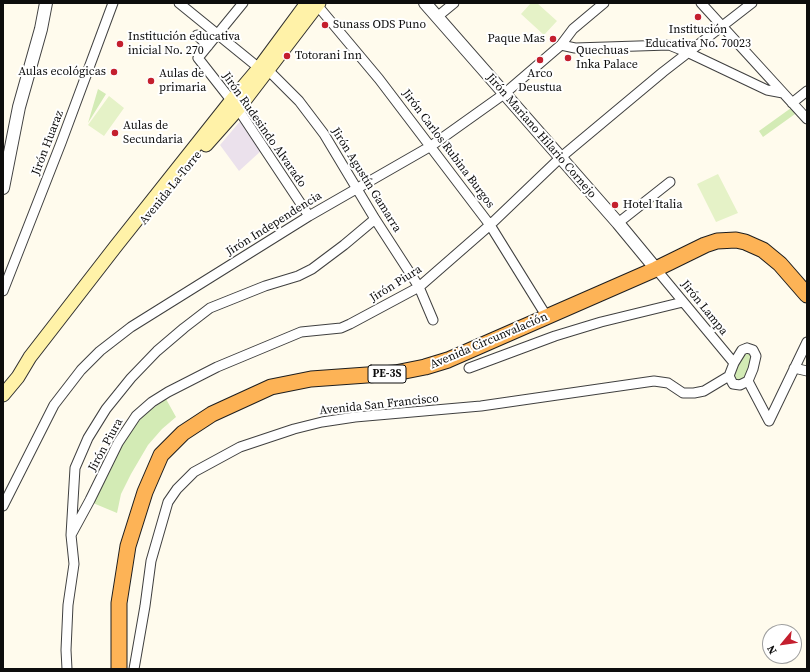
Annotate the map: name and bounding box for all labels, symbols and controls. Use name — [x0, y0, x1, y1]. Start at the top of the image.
marker: Institución Educativa No. 70023 — [693, 12, 703, 22]
place label: Sunass ODS Puno — [333, 18, 426, 32]
marker: Sunass ODS Puno — [320, 20, 330, 30]
place label: Institución Educativa No. 70023 — [645, 23, 751, 51]
place label: Institución educativa inicial No. 270 — [128, 30, 240, 58]
place label: Paque Mas — [487, 32, 545, 46]
marker: Paque Mas — [548, 34, 558, 44]
marker: Institución educativa inicial No. 270 — [115, 39, 125, 49]
place label: Quechuas Inka Palace — [576, 44, 638, 72]
place label: Totorani Inn — [295, 49, 362, 63]
marker: Totorani Inn — [282, 51, 292, 61]
marker: Quechuas Inka Palace — [563, 53, 573, 63]
marker: Arco Deustua — [535, 55, 545, 65]
place label: Aulas ecológicas — [18, 65, 106, 79]
marker: Aulas ecológicas — [109, 67, 119, 77]
place label: Aulas de primaria — [159, 67, 206, 95]
place label: Arco Deustua — [518, 67, 562, 95]
street label: Jirón Rudesindo Alvarado — [219, 70, 309, 190]
street label: Jirón Mariano Hilario Cornejo — [483, 71, 599, 201]
marker: Aulas de primaria — [146, 76, 156, 86]
street label: Jirón Carlos Rubina Burgos — [399, 87, 497, 211]
street label: Jirón Huaraz — [29, 109, 67, 177]
place label: Aulas de Secundaria — [123, 119, 183, 147]
street label: Jirón Agustín Gamarra — [328, 125, 404, 235]
marker: Aulas de Secundaria — [110, 128, 120, 138]
street label: Avenida La Torre — [137, 148, 205, 228]
street label: Jirón Independencia — [223, 189, 325, 259]
place label: Hotel Italia — [623, 198, 683, 212]
marker: Hotel Italia — [610, 200, 620, 210]
street label: Jirón Piura — [367, 262, 425, 306]
street label: Jirón Lampa — [677, 278, 731, 338]
street label: Avenida Circunvalación — [428, 310, 550, 372]
road number: PE-3S — [368, 365, 406, 383]
street label: Avenida San Francisco — [319, 392, 439, 418]
street label: Jirón Piura — [86, 416, 126, 474]
north arrow — [762, 624, 802, 664]
text: N — [763, 642, 780, 657]

